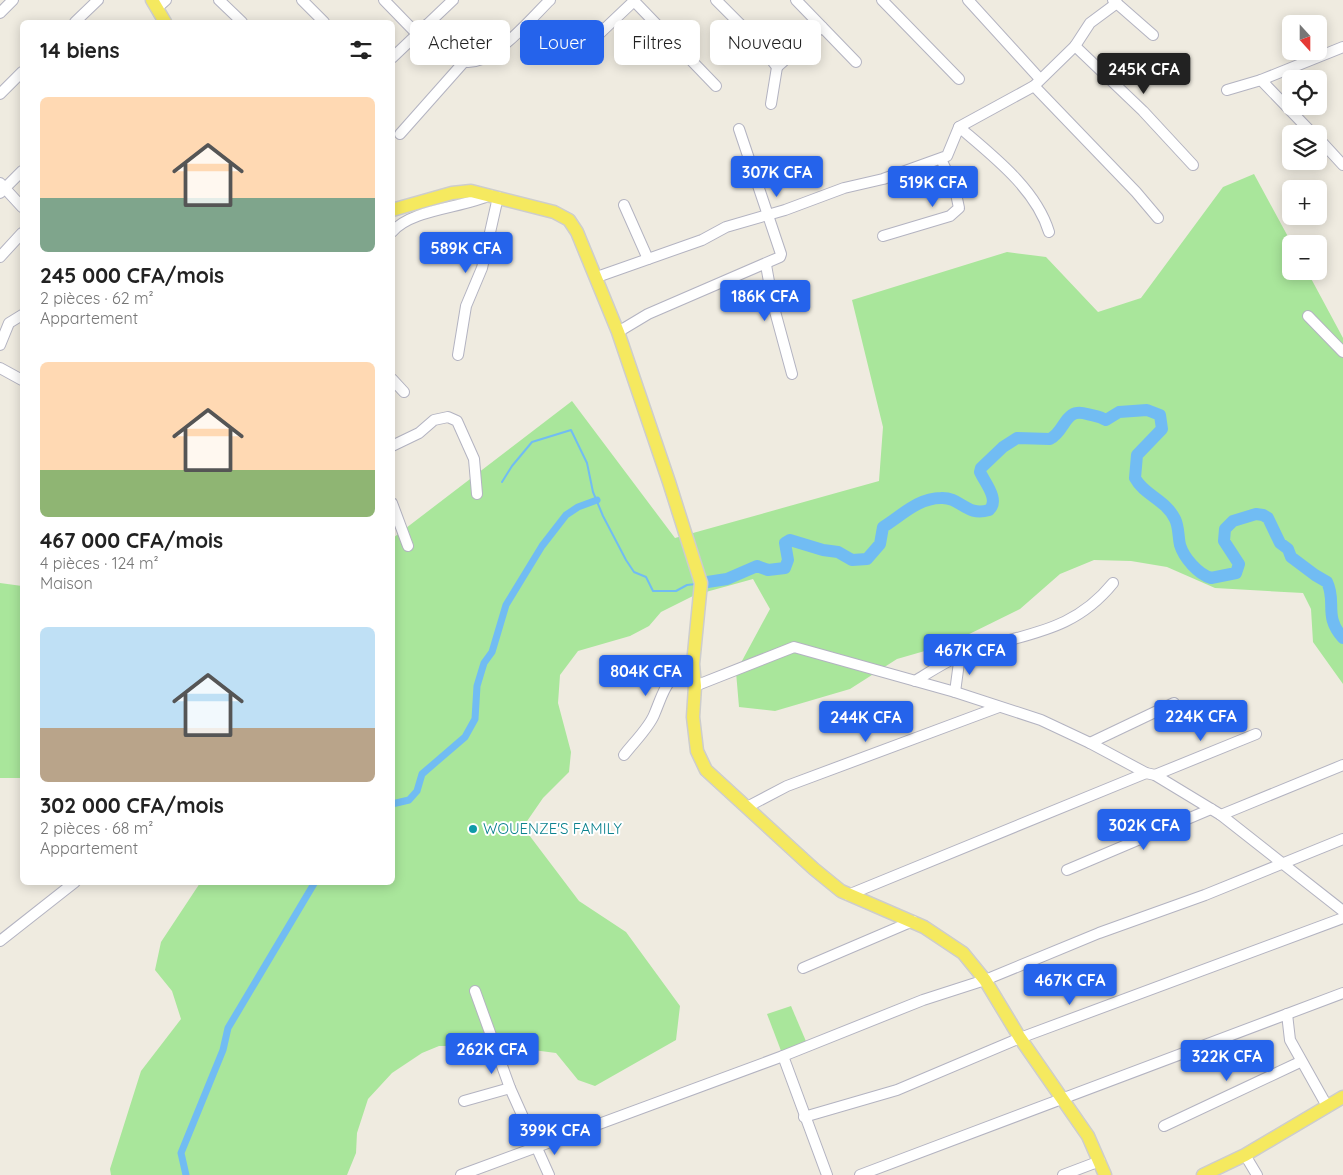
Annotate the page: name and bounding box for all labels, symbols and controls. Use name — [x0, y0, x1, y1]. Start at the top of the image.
north arrow — [1282, 15, 1328, 60]
map controls — [1282, 15, 1327, 280]
chip: Acheter — [410, 20, 510, 65]
chip: Louer — [520, 20, 604, 65]
chip: Filtres — [614, 20, 700, 65]
chip: Nouveau — [710, 20, 821, 65]
icon: filters — [347, 36, 375, 64]
text: 14 biens — [40, 37, 120, 63]
pin: 245K CFA — [1092, 52, 1196, 95]
text: 245K CFA — [1108, 59, 1180, 79]
button: locate — [1282, 70, 1327, 115]
button: layers — [1282, 125, 1327, 170]
icon: home — [163, 130, 253, 220]
pin: 307K CFA — [725, 156, 829, 198]
text: 307K CFA — [742, 162, 812, 182]
pin: 519K CFA — [881, 166, 985, 208]
text: 519K CFA — [899, 172, 967, 192]
button: + — [1282, 180, 1327, 225]
pin: 589K CFA — [414, 232, 518, 274]
button: − — [1282, 235, 1327, 280]
text: 589K CFA — [431, 238, 501, 258]
text: 245 000 CFA/mois — [40, 262, 224, 288]
pin: 186K CFA — [713, 280, 817, 322]
text: 186K CFA — [731, 286, 799, 306]
text: 2 pièces · 62 m² — [40, 288, 154, 308]
text: Appartement — [40, 308, 138, 328]
icon: home — [163, 395, 253, 485]
text: 467 000 CFA/mois — [40, 527, 223, 553]
text: 4 pièces · 124 m² — [40, 553, 159, 573]
text: Maison — [40, 573, 93, 593]
pin: 467K CFA — [918, 634, 1022, 676]
text: 467K CFA — [935, 640, 1005, 660]
pin: 804K CFA — [594, 654, 698, 697]
icon: home — [163, 660, 253, 750]
text: 804K CFA — [610, 661, 682, 681]
pin: 244K CFA — [814, 700, 918, 743]
pin: 224K CFA — [1149, 700, 1253, 742]
text: 224K CFA — [1165, 706, 1237, 726]
text: 244K CFA — [830, 707, 902, 727]
text: 302 000 CFA/mois — [40, 792, 224, 818]
pin: 302K CFA — [1092, 808, 1196, 851]
text: 302K CFA — [1108, 815, 1180, 835]
text: 2 pièces · 68 m² — [40, 818, 153, 838]
place label: WOUENZE'S FAMILY — [483, 819, 623, 838]
marker: WOUENZE'S FAMILY — [467, 823, 479, 835]
text: Appartement — [40, 838, 138, 858]
pin: 467K CFA — [1018, 964, 1122, 1006]
text: 467K CFA — [1035, 970, 1105, 990]
pin: 262K CFA — [440, 1032, 544, 1075]
text: 262K CFA — [457, 1039, 527, 1059]
pin: 322K CFA — [1175, 1040, 1279, 1082]
text: 322K CFA — [1192, 1046, 1262, 1066]
pin: 399K CFA — [503, 1114, 607, 1156]
text: 399K CFA — [520, 1120, 590, 1140]

